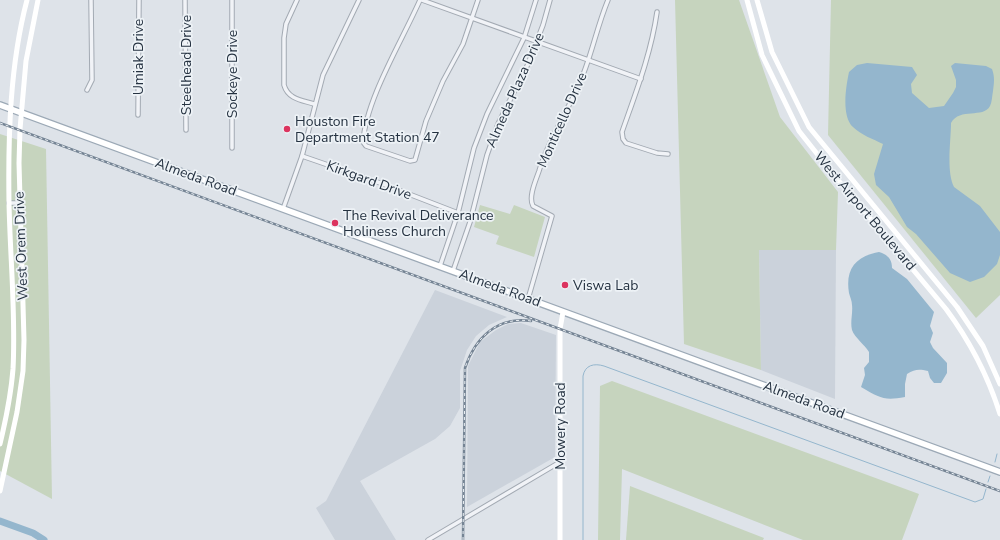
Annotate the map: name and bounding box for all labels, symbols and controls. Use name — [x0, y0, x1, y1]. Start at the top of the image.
street label: Steelhead Drive — [177, 15, 196, 115]
street label: Umiak Drive — [129, 19, 148, 95]
street label: Almeda Plaza Drive — [481, 29, 549, 151]
street label: Sockeye Drive — [223, 30, 242, 118]
street label: Monticello Drive — [532, 69, 592, 171]
place label: Houston Fire Department Station 47 — [295, 112, 440, 147]
marker: Houston Fire Department Station 47 — [282, 124, 292, 134]
street label: West Airport Boulevard — [810, 148, 920, 274]
street label: Almeda Road — [153, 153, 239, 201]
street label: Kirkgard Drive — [324, 156, 414, 204]
street label: West Orem Drive — [10, 191, 32, 301]
place label: The Revival Deliverance Holiness Church — [343, 206, 494, 241]
marker: The Revival Deliverance Holiness Church — [330, 218, 340, 228]
street label: Almeda Road — [457, 264, 543, 312]
place label: Viswa Lab — [572, 276, 638, 295]
marker: Viswa Lab — [560, 280, 570, 290]
street label: Almeda Road — [761, 376, 847, 424]
street label: Mowery Road — [551, 382, 570, 470]

